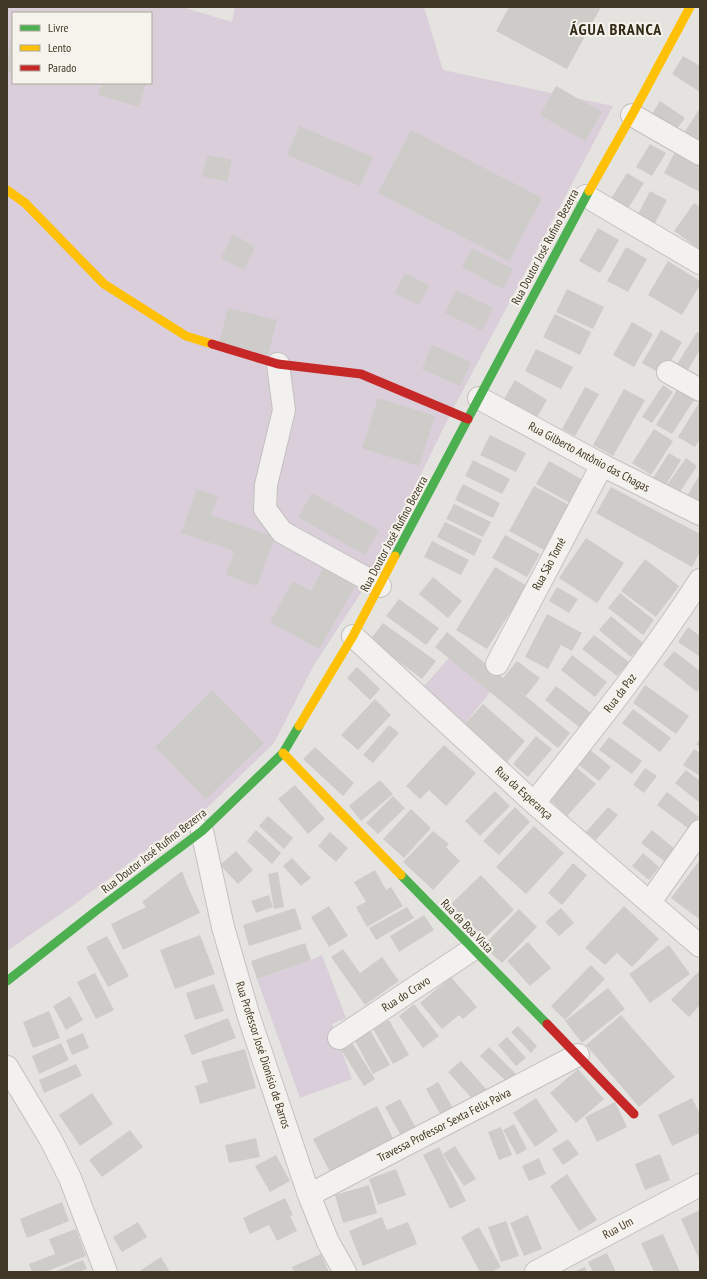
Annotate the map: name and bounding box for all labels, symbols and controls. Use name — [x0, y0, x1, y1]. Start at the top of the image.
legend — [12, 12, 152, 84]
district label: ÁGUA BRANCA — [569, 19, 662, 39]
text: Livre — [48, 20, 69, 35]
text: Lento — [48, 40, 71, 55]
text: Parado — [48, 60, 76, 75]
street label: Rua Doutor José Rufino Bezerra — [508, 186, 582, 307]
street label: Rua Gilberto Antônio das Chagas — [526, 418, 652, 495]
street label: Rua Doutor José Rufino Bezerra — [357, 473, 431, 594]
street label: Rua São Tomé — [528, 535, 569, 593]
street label: Rua da Paz — [600, 670, 639, 715]
street label: Rua da Esperança — [492, 763, 556, 823]
street label: Rua Doutor José Rufino Bezerra — [98, 805, 209, 896]
street label: Rua da Boa Vista — [438, 896, 497, 956]
street label: Rua do Cravo — [379, 972, 433, 1015]
street label: Rua Professor José Dionísio de Barros — [233, 979, 294, 1130]
street label: Travessa Professor Sexta Felix Paiva — [374, 1084, 513, 1165]
street label: Rua Um — [600, 1213, 636, 1242]

